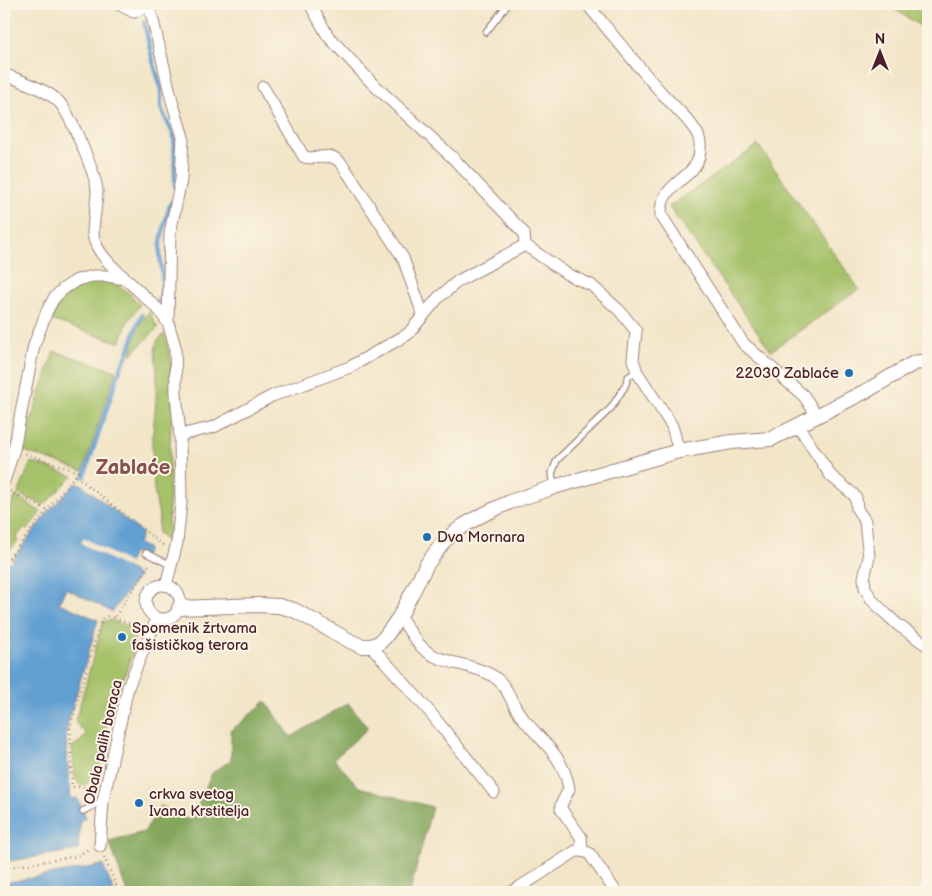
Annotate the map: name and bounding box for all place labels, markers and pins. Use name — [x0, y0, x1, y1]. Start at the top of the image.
place label: 22030 Zablaće — [736, 364, 839, 383]
marker: 22030 Zablaće — [843, 367, 855, 379]
place label: Dva Mornara — [437, 528, 525, 547]
marker: Dva Mornara — [421, 531, 433, 543]
place label: Spomenik žrtvama fašističkog terora — [132, 619, 257, 655]
marker: Spomenik žrtvama fašističkog terora — [116, 631, 128, 643]
place label: crkva svetog Ivana Krstitelja — [149, 785, 249, 821]
marker: crkva svetog Ivana Krstitelja — [133, 797, 145, 809]

